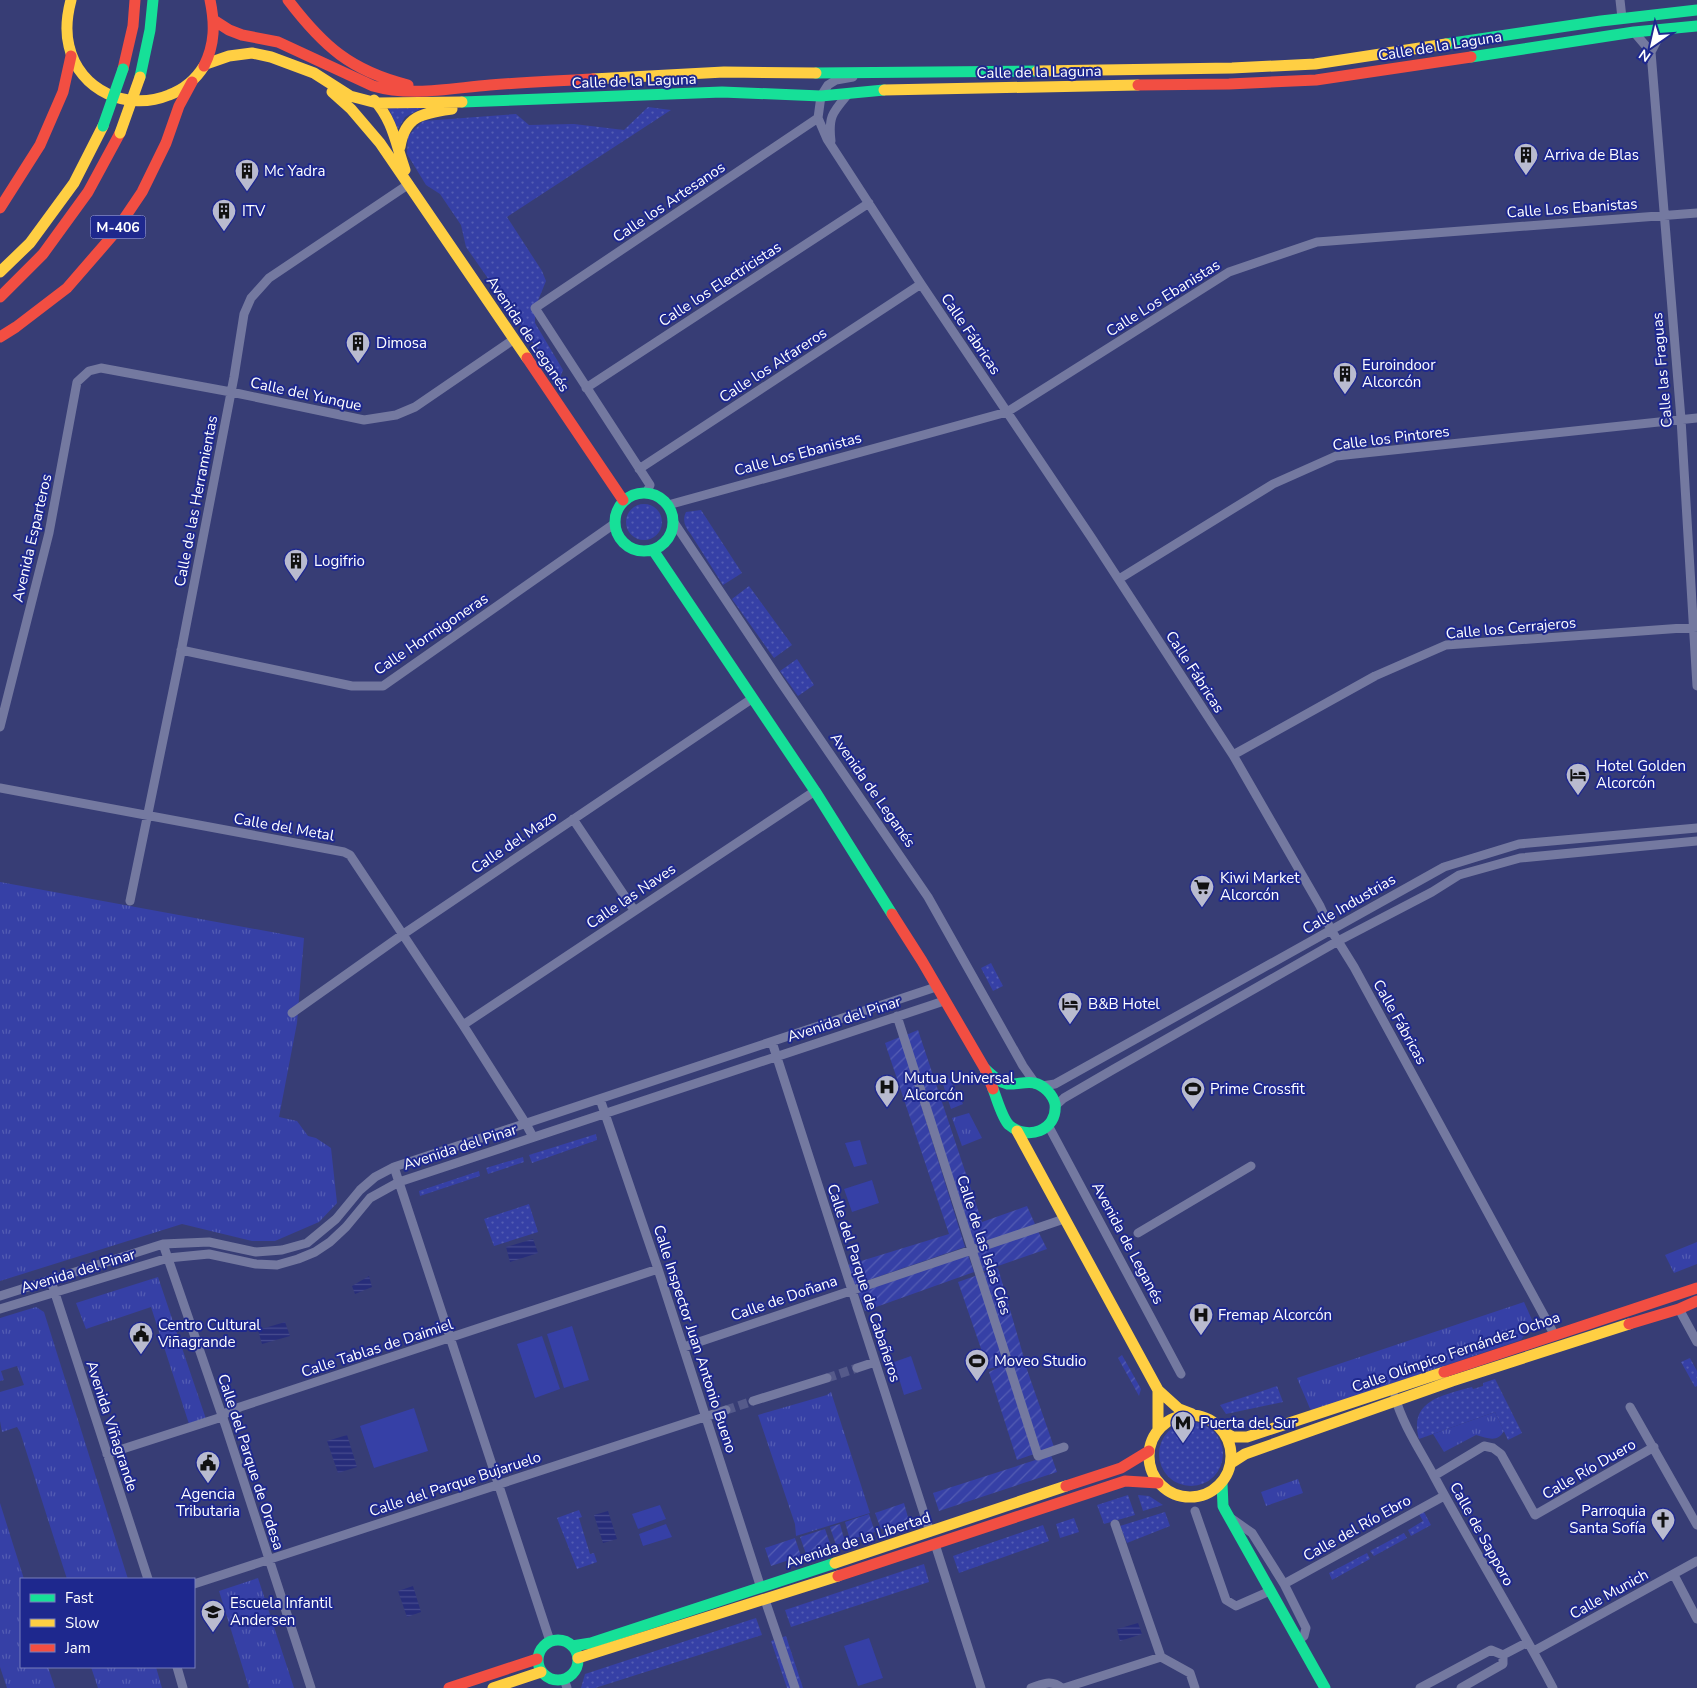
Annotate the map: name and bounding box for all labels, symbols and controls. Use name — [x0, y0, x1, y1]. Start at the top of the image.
north arrow — [1627, 20, 1677, 70]
street label: Calle de la Laguna — [1377, 26, 1503, 66]
text: N — [1635, 45, 1655, 66]
street label: Calle de la Laguna — [976, 61, 1102, 83]
street label: Calle de la Laguna — [571, 69, 697, 93]
building icon: Arriva de Blas — [1513, 142, 1539, 176]
place label: Arriva de Blas — [1544, 145, 1639, 165]
street label: Calle los Artesanos — [609, 157, 729, 247]
building icon: Mc Yadra — [234, 158, 260, 192]
place label: Mc Yadra — [264, 161, 325, 181]
street label: Calle Los Ebanistas — [1506, 193, 1638, 223]
building icon: ITV — [211, 198, 237, 232]
place label: ITV — [242, 201, 266, 221]
road number: M-406 — [90, 216, 146, 238]
street label: Calle los Electricistas — [655, 237, 785, 331]
street label: Calle Los Ebanistas — [1102, 255, 1224, 341]
street label: Avenida de Leganés — [482, 272, 574, 396]
street label: Calle Fábricas — [936, 289, 1006, 379]
street label: Calle las Fraguas — [1647, 312, 1677, 428]
street label: Calle los Alfareros — [715, 323, 831, 407]
building icon: Dimosa — [345, 330, 371, 364]
place label: Dimosa — [376, 333, 427, 353]
place label: Euroindoor Alcorcón — [1362, 355, 1436, 392]
building icon: Euroindoor Alcorcón — [1332, 361, 1358, 395]
street label: Calle del Yunque — [248, 372, 364, 416]
street label: Calle de las Herramientas — [170, 414, 222, 588]
street label: Calle los Pintores — [1331, 421, 1451, 455]
street label: Calle Los Ebanistas — [732, 427, 864, 481]
street label: Avenida Esparteros — [8, 472, 56, 604]
building icon: Logifrio — [283, 548, 309, 582]
place label: Logifrio — [314, 551, 365, 571]
street label: Calle Hormigoneras — [370, 588, 492, 680]
street label: Calle los Cerrajeros — [1445, 612, 1577, 644]
street label: Calle Fábricas — [1161, 627, 1229, 717]
street label: Avenida de Leganés — [826, 729, 920, 851]
place label: Hotel Golden Alcorcón — [1596, 756, 1686, 793]
hotel icon: Hotel Golden Alcorcón — [1565, 762, 1591, 796]
street label: Calle del Mazo — [467, 806, 561, 878]
street label: Calle del Metal — [232, 808, 336, 846]
street label: Calle las Naves — [582, 859, 680, 933]
place label: Kiwi Market Alcorcón — [1220, 868, 1300, 905]
street label: Calle Industrias — [1299, 869, 1399, 939]
supermarket icon: Kiwi Market Alcorcón — [1189, 874, 1215, 908]
street label: Calle Fábricas — [1368, 976, 1432, 1068]
street label: Avenida del Pinar — [785, 991, 904, 1047]
hotel icon: B&B Hotel — [1057, 991, 1083, 1025]
place label: B&B Hotel — [1088, 994, 1160, 1014]
place label: Mutua Universal Alcorcón — [904, 1068, 1015, 1105]
hospital icon: Mutua Universal Alcorcón — [874, 1074, 900, 1108]
sports icon: Prime Crossfit — [1180, 1076, 1206, 1110]
place label: Prime Crossfit — [1210, 1079, 1305, 1099]
street label: Avenida del Pinar — [401, 1119, 520, 1175]
street label: Calle de las Islas Cíes — [952, 1173, 1016, 1317]
street label: Avenida de Leganés — [1087, 1178, 1169, 1308]
street label: Calle del Parque de Cabañeros — [822, 1181, 906, 1385]
street label: Calle Inspector Juan Antonio Bueno — [649, 1222, 741, 1456]
street label: Avenida del Pinar — [18, 1244, 138, 1298]
street label: Calle de Doñana — [728, 1270, 840, 1326]
hospital icon: Fremap Alcorcón — [1188, 1302, 1214, 1336]
place label: Fremap Alcorcón — [1218, 1305, 1332, 1325]
street label: Calle Olímpico Fernández Ochoa — [1349, 1307, 1563, 1397]
street label: Calle Tablas de Daimiel — [299, 1314, 456, 1382]
place label: Centro Cultural Viñagrande — [157, 1315, 261, 1352]
public building icon: Centro Cultural Viñagrande — [128, 1321, 154, 1355]
sports icon: Moveo Studio — [964, 1348, 990, 1382]
place label: Moveo Studio — [994, 1351, 1086, 1371]
street label: Avenida Viñagrande — [81, 1358, 143, 1494]
street label: Calle del Parque de Ordesa — [213, 1371, 289, 1553]
metro station icon: Puerta del Sur — [1170, 1410, 1196, 1444]
place label: Puerta del Sur — [1200, 1413, 1297, 1433]
street label: Calle Río Duero — [1538, 1434, 1640, 1504]
street label: Calle del Parque Bujaruelo — [367, 1447, 543, 1521]
public building icon: Agencia Tributaria — [195, 1450, 221, 1484]
street label: Calle de Sapporo — [1445, 1479, 1519, 1589]
place label: Agencia Tributaria — [176, 1484, 240, 1521]
street label: Calle del Río Ebro — [1300, 1490, 1414, 1566]
place label: Parroquia Santa Sofía — [1569, 1501, 1646, 1538]
street label: Avenida de la Libertad — [783, 1507, 933, 1573]
church icon: Parroquia Santa Sofía — [1650, 1507, 1676, 1541]
street label: Calle Munich — [1566, 1564, 1652, 1624]
legend — [20, 1578, 195, 1668]
text: Fast — [65, 1588, 94, 1608]
place label: Escuela Infantil Andersen — [230, 1593, 333, 1630]
school or university icon: Escuela Infantil Andersen — [200, 1599, 226, 1633]
text: Slow — [65, 1613, 100, 1633]
text: Jam — [64, 1638, 91, 1658]

